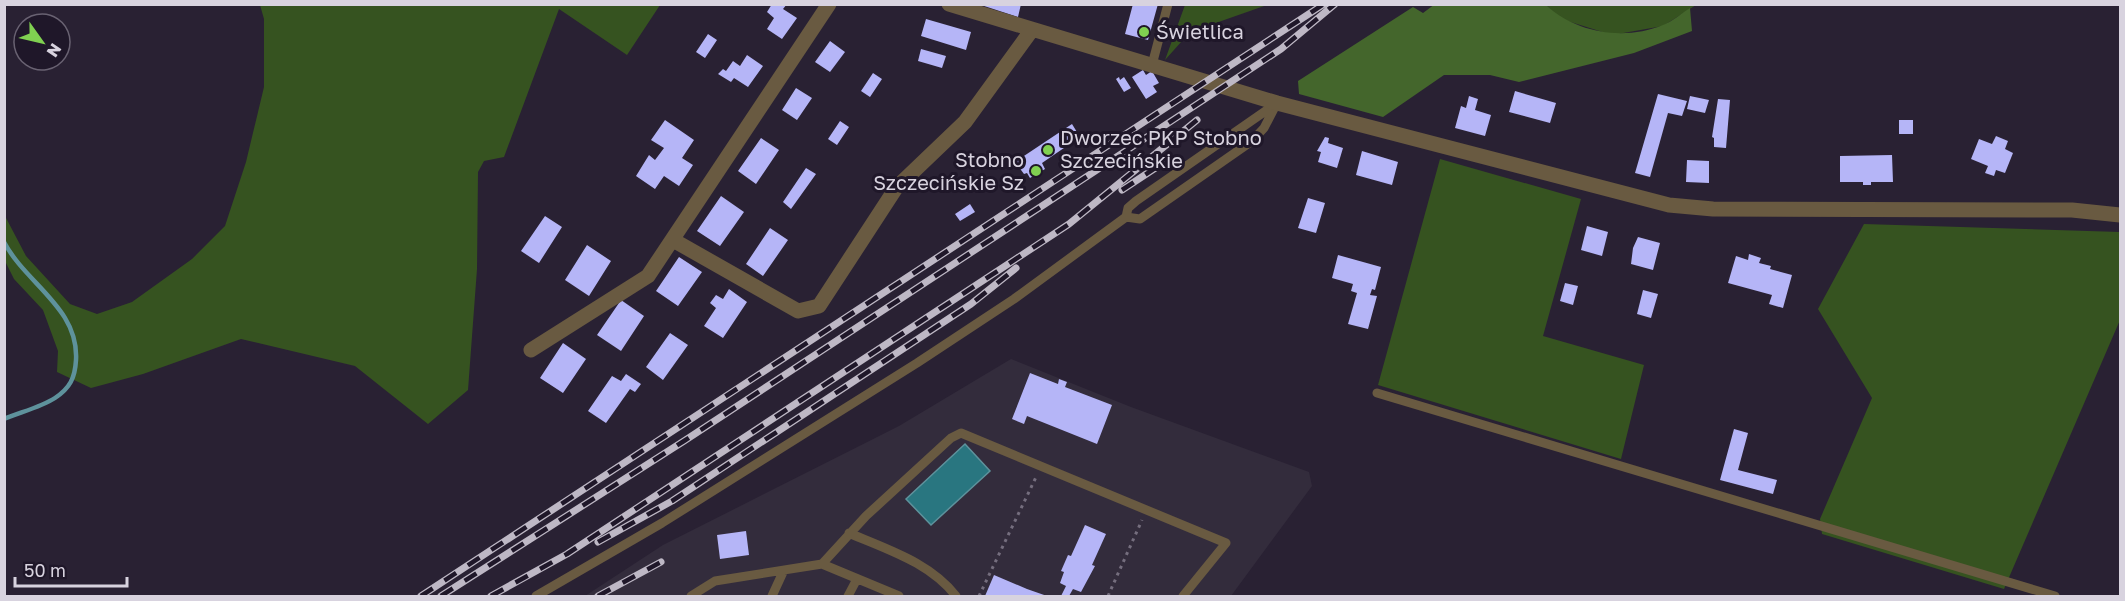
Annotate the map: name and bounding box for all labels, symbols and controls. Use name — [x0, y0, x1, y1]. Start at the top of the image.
north arrow — [12, 12, 72, 72]
place label: Świetlica — [1156, 19, 1244, 43]
marker: Świetlica — [1137, 25, 1151, 39]
text: N — [43, 40, 66, 61]
place label: Dworzec PKP Stobno Szczecińskie — [1060, 125, 1262, 172]
marker: Dworzec PKP Stobno Szczecińskie — [1041, 143, 1055, 157]
place label: Stobno Szczecińskie Sz — [873, 147, 1024, 194]
marker: Stobno Szczecińskie Sz — [1029, 164, 1043, 178]
scale bar — [15, 550, 128, 588]
text: 50 m — [24, 559, 66, 581]

